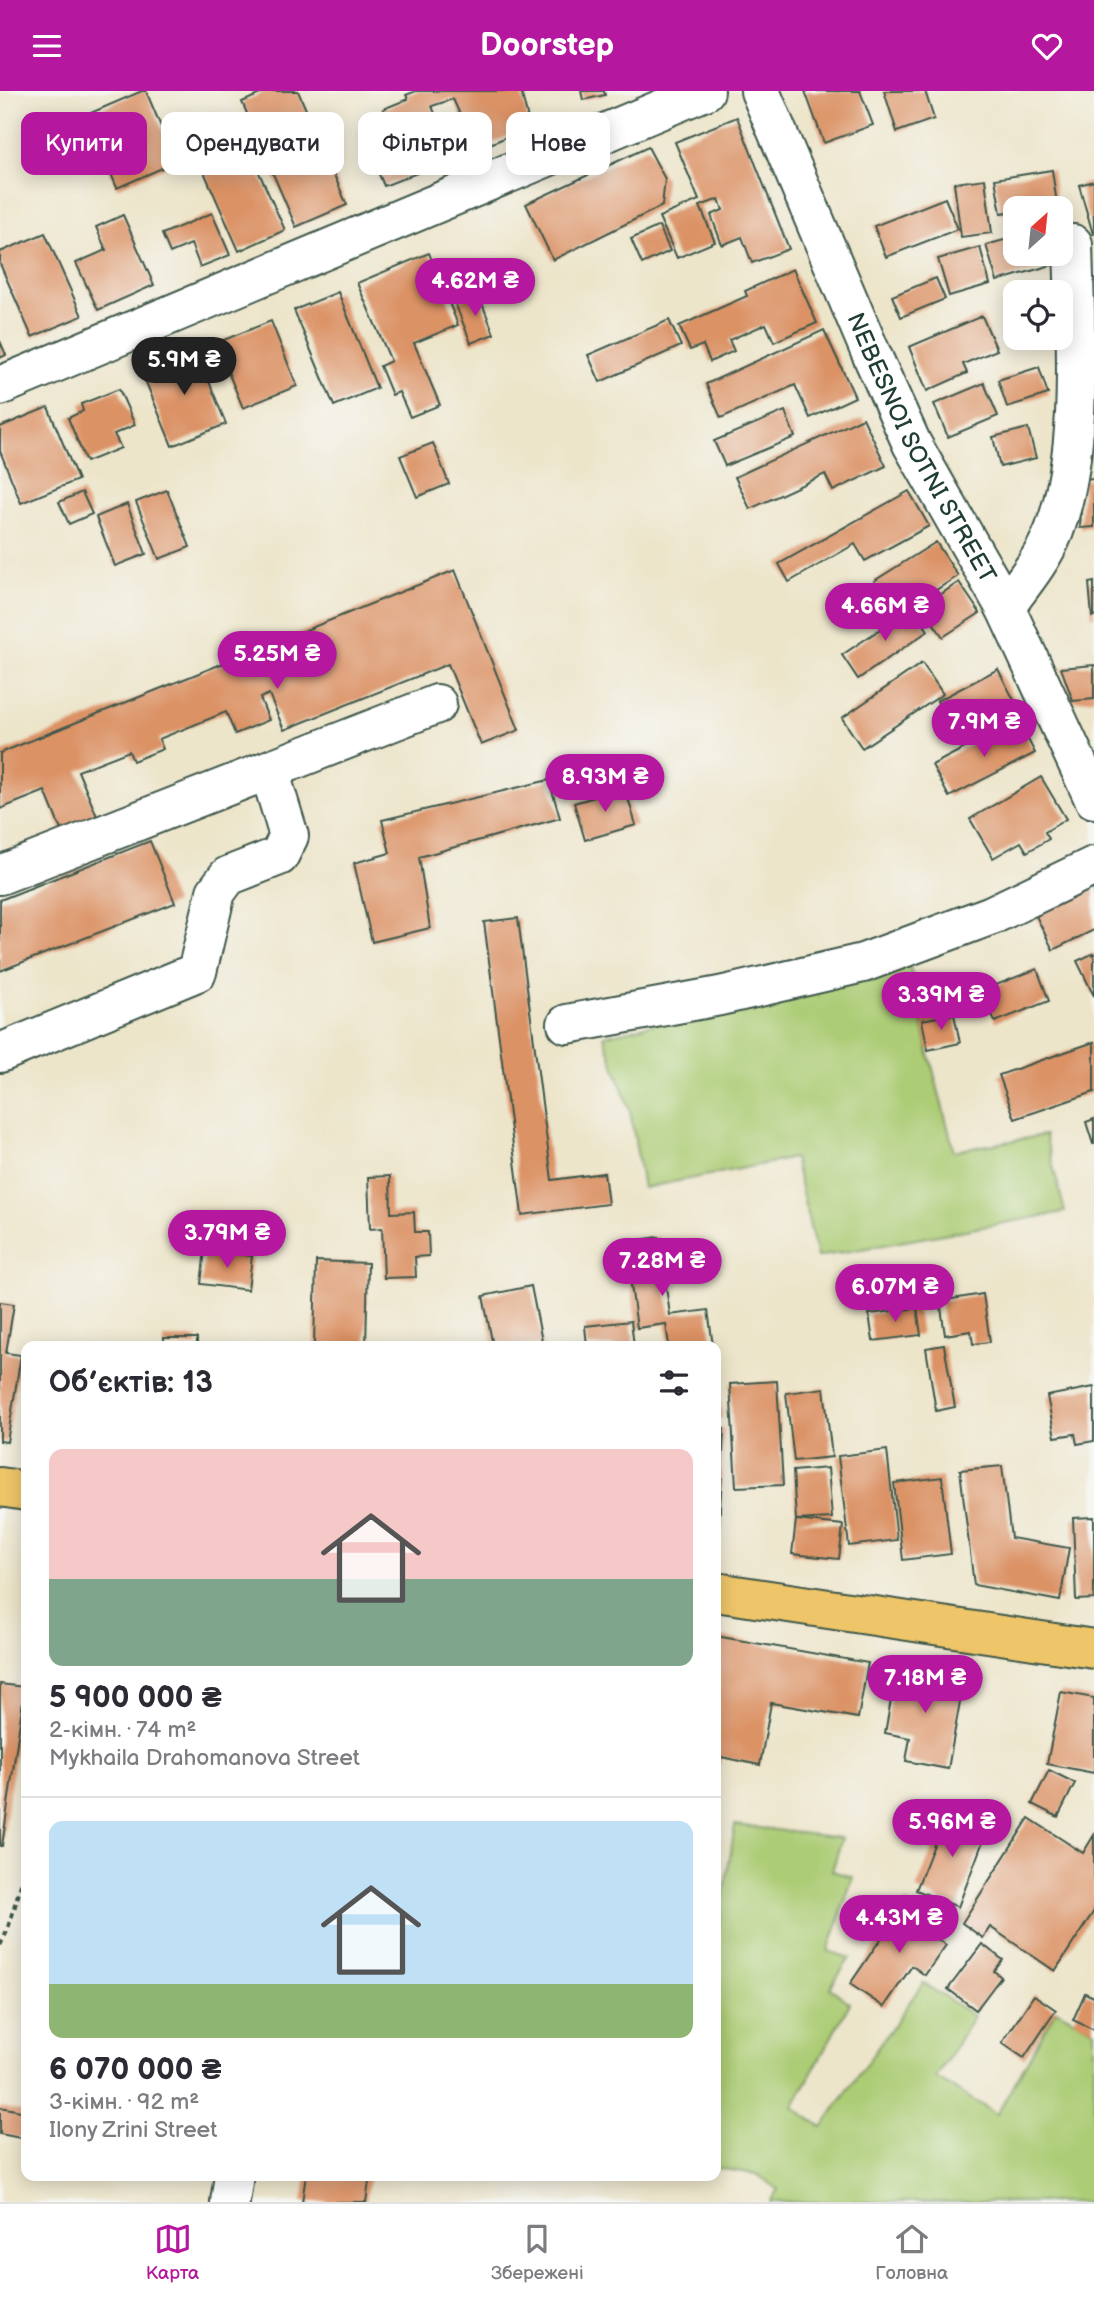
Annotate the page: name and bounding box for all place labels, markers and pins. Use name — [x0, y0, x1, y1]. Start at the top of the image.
pin: 4.62M ₴ — [410, 259, 540, 318]
pin: 5.9M ₴ — [127, 337, 241, 397]
pin: 4.66M ₴ — [820, 583, 950, 643]
pin: 5.25M ₴ — [212, 631, 342, 691]
pin: 7.9M ₴ — [927, 699, 1041, 759]
pin: 8.93M ₴ — [540, 755, 670, 814]
pin: 3.39M ₴ — [876, 972, 1006, 1032]
pin: 3.79M ₴ — [162, 1211, 292, 1270]
pin: 7.28M ₴ — [597, 1239, 727, 1298]
pin: 6.07M ₴ — [830, 1265, 960, 1324]
pin: 7.18M ₴ — [860, 1655, 990, 1715]
pin: 5.96M ₴ — [887, 1799, 1017, 1859]
pin: 4.43M ₴ — [834, 1895, 964, 1955]

